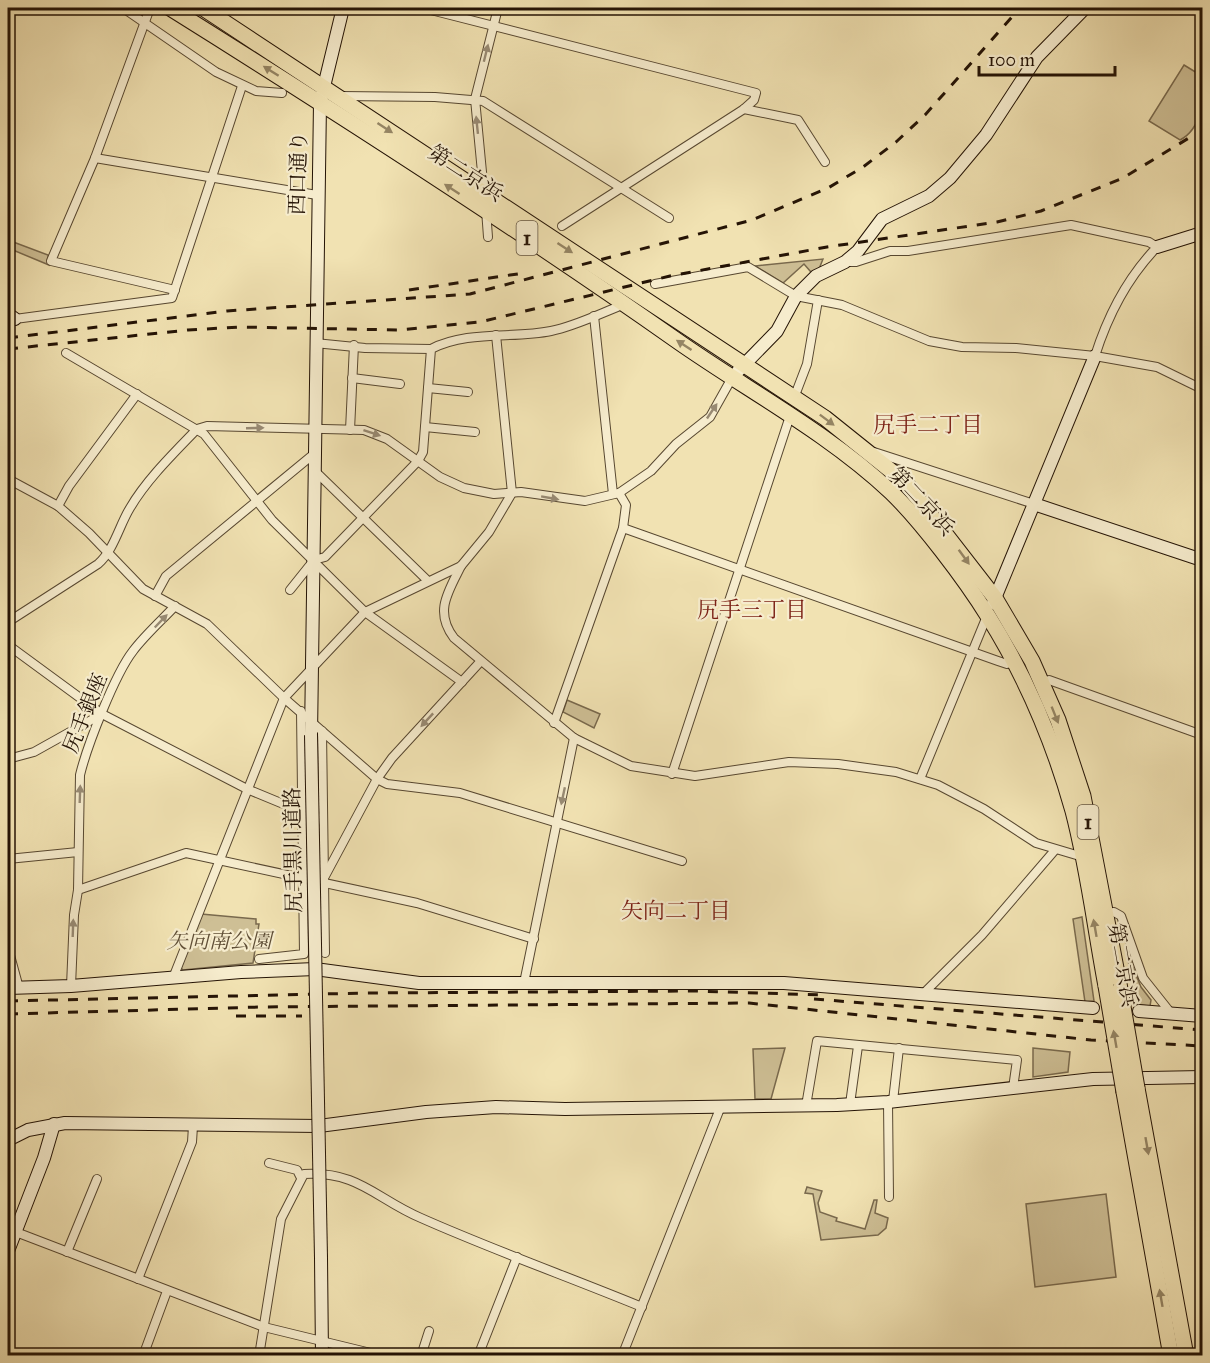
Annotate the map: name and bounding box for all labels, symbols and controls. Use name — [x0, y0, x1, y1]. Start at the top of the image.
scale bar — [979, 39, 1116, 77]
one-way arrow — [482, 44, 492, 63]
text: 100 m — [988, 49, 1035, 71]
one-way arrow — [263, 66, 279, 77]
one-way arrow — [472, 115, 482, 134]
one-way arrow — [377, 122, 393, 134]
street label: 西口通り — [284, 131, 312, 215]
street label: 第二京浜 — [424, 139, 508, 207]
one-way arrow — [444, 183, 460, 194]
road number: 1 — [516, 221, 538, 255]
one-way arrow — [557, 242, 573, 253]
one-way arrow — [675, 339, 692, 350]
one-way arrow — [706, 403, 717, 419]
district label: 尻手二丁目 — [873, 411, 983, 438]
one-way arrow — [819, 414, 834, 426]
one-way arrow — [246, 423, 265, 432]
one-way arrow — [363, 429, 381, 438]
street label: 第二京浜 — [884, 461, 960, 541]
one-way arrow — [541, 494, 560, 503]
one-way arrow — [958, 549, 970, 564]
district label: 尻手三丁目 — [697, 596, 807, 623]
one-way arrow — [154, 613, 168, 628]
street label: 尻手銀座 — [57, 669, 113, 757]
one-way arrow — [1050, 706, 1060, 724]
one-way arrow — [421, 712, 434, 727]
one-way arrow — [75, 784, 84, 803]
one-way arrow — [558, 786, 567, 805]
street label: 尻手黒川道路 — [279, 787, 307, 913]
road number: 1 — [1078, 805, 1098, 839]
district label: 矢向二丁目 — [621, 897, 731, 924]
one-way arrow — [69, 918, 78, 937]
one-way arrow — [1090, 919, 1099, 938]
street label: 第二京浜 — [1103, 921, 1143, 1009]
park label: 矢向南公園 — [167, 928, 274, 954]
one-way arrow — [1110, 1029, 1119, 1048]
one-way arrow — [1143, 1136, 1152, 1155]
one-way arrow — [1156, 1288, 1165, 1307]

